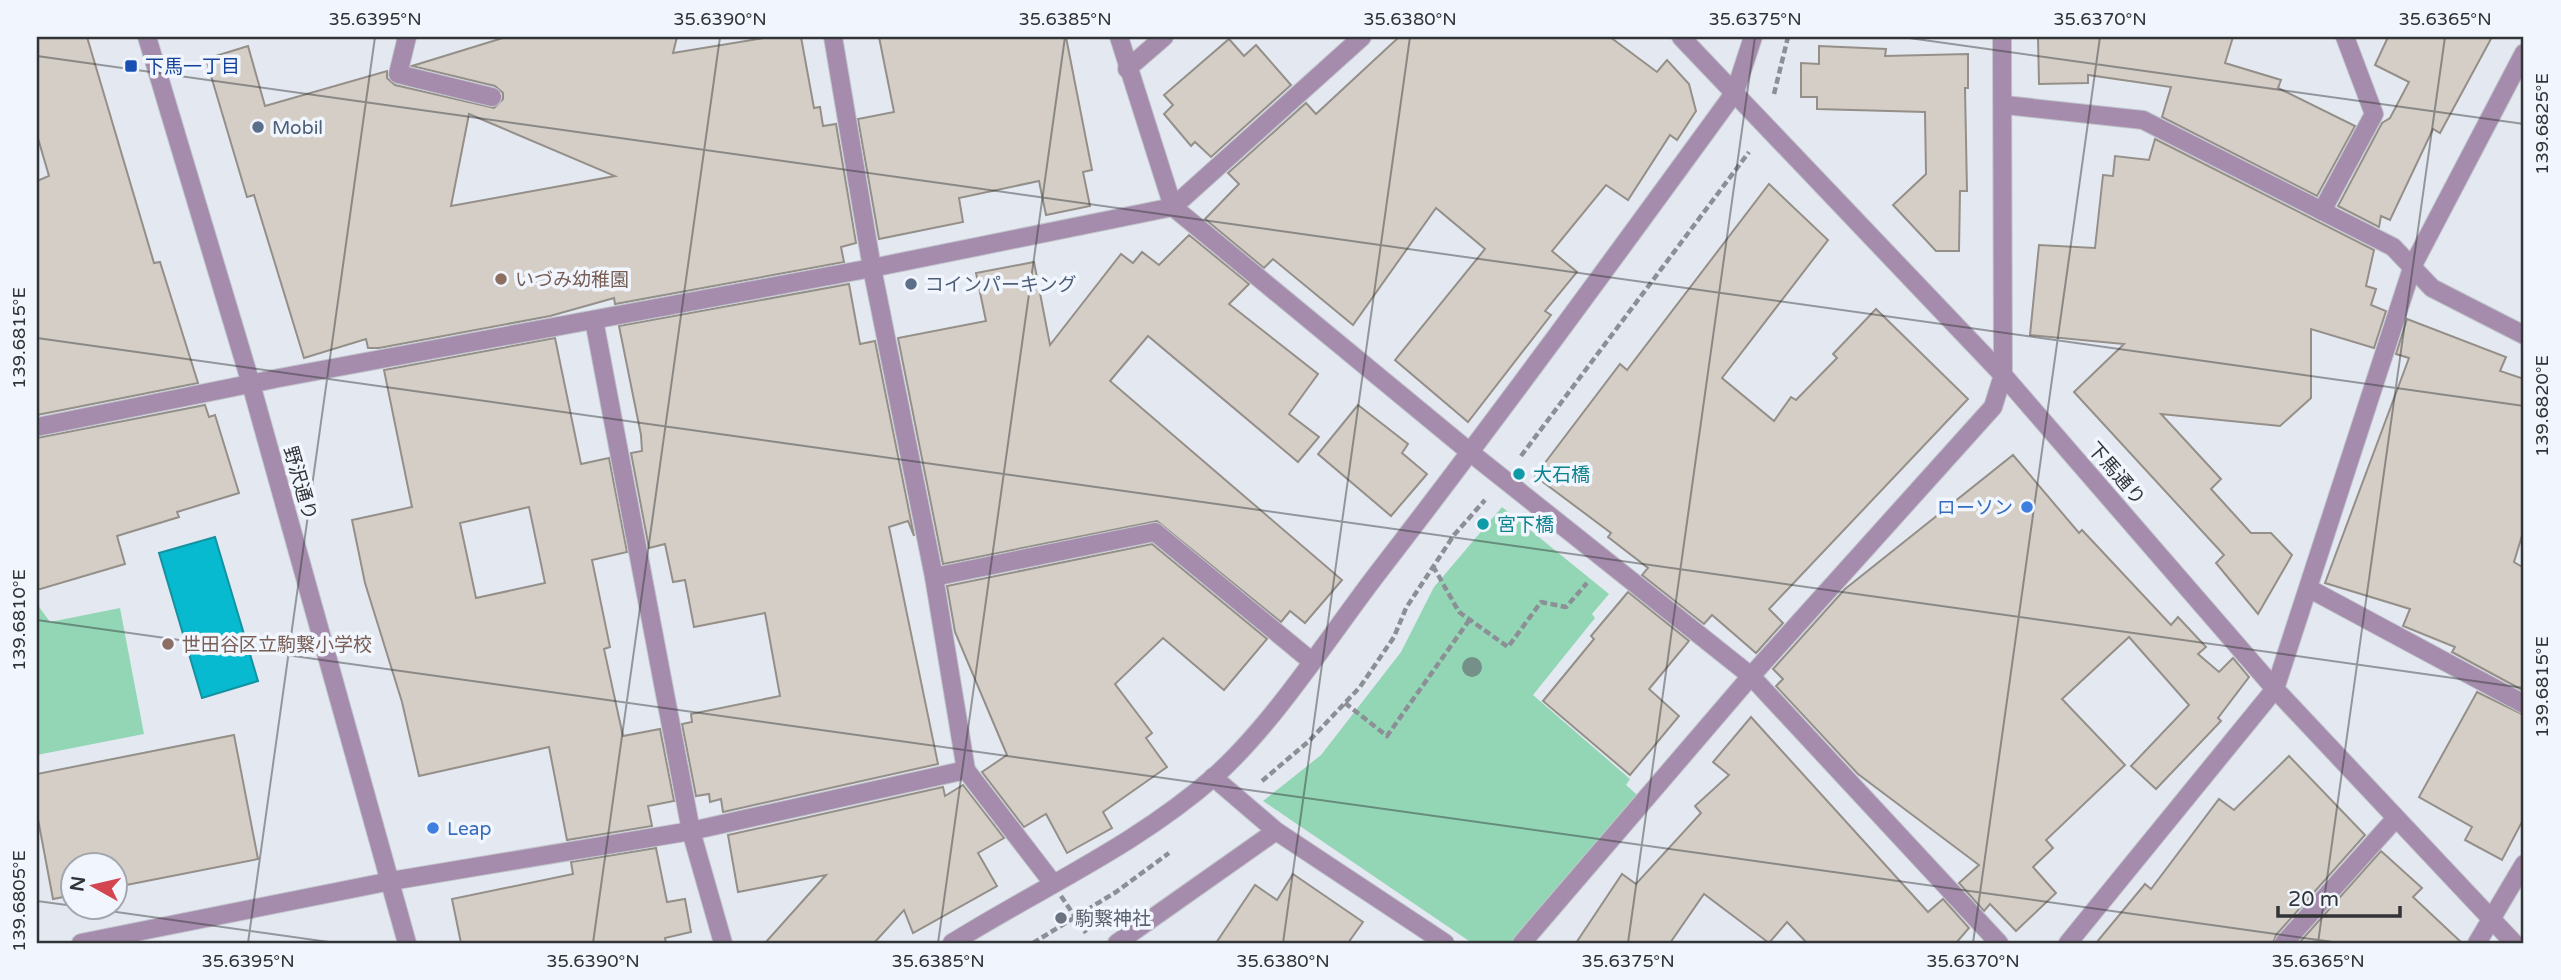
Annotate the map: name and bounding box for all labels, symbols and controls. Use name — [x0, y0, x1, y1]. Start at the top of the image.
text: 35.6395°N — [328, 8, 422, 30]
text: 35.6390°N — [673, 8, 767, 30]
text: 35.6385°N — [1018, 8, 1112, 30]
text: 35.6380°N — [1363, 8, 1457, 30]
text: 35.6375°N — [1708, 8, 1802, 30]
text: 35.6370°N — [2053, 8, 2147, 30]
text: 35.6365°N — [2398, 8, 2492, 30]
place label: 下馬一丁目 — [145, 56, 240, 78]
marker: 下馬一丁目 — [123, 58, 139, 74]
text: 139.6825°E — [2531, 73, 2553, 175]
place label: Mobil — [272, 117, 323, 139]
marker: Mobil — [250, 119, 266, 135]
place label: いづみ幼稚園 — [515, 269, 629, 291]
marker: いづみ幼稚園 — [493, 271, 509, 287]
place label: コインパーキング — [925, 274, 1076, 296]
marker: コインパーキング — [903, 276, 919, 292]
text: 139.6815°E — [8, 287, 30, 389]
text: 139.6820°E — [2531, 355, 2553, 457]
street label: 下馬通り — [2083, 438, 2149, 510]
street label: 野沢通り — [279, 444, 321, 523]
place label: 大石橋 — [1533, 464, 1590, 486]
marker: 大石橋 — [1511, 466, 1527, 482]
place label: ローソン — [1937, 497, 2013, 519]
marker: ローソン — [2019, 499, 2035, 515]
place label: 宮下橋 — [1497, 514, 1554, 536]
marker: 宮下橋 — [1475, 516, 1491, 532]
text: 139.6810°E — [8, 569, 30, 671]
place label: 世田谷区立駒繋小学校 — [182, 634, 372, 656]
marker: 世田谷区立駒繋小学校 — [160, 636, 176, 652]
text: 139.6815°E — [2531, 636, 2553, 738]
place label: Leap — [447, 818, 491, 840]
marker: Leap — [425, 820, 441, 836]
text: 139.6805°E — [8, 850, 30, 952]
north arrow — [60, 850, 130, 920]
text: N — [66, 875, 90, 893]
scale bar — [2278, 875, 2400, 919]
text: 20 m — [2288, 887, 2339, 912]
place label: 駒繋神社 — [1075, 908, 1151, 930]
marker: 駒繋神社 — [1053, 910, 1069, 926]
text: 35.6395°N — [201, 950, 295, 972]
text: 35.6390°N — [546, 950, 640, 972]
text: 35.6385°N — [891, 950, 985, 972]
text: 35.6380°N — [1236, 950, 1330, 972]
text: 35.6375°N — [1581, 950, 1675, 972]
text: 35.6370°N — [1926, 950, 2020, 972]
text: 35.6365°N — [2271, 950, 2365, 972]

